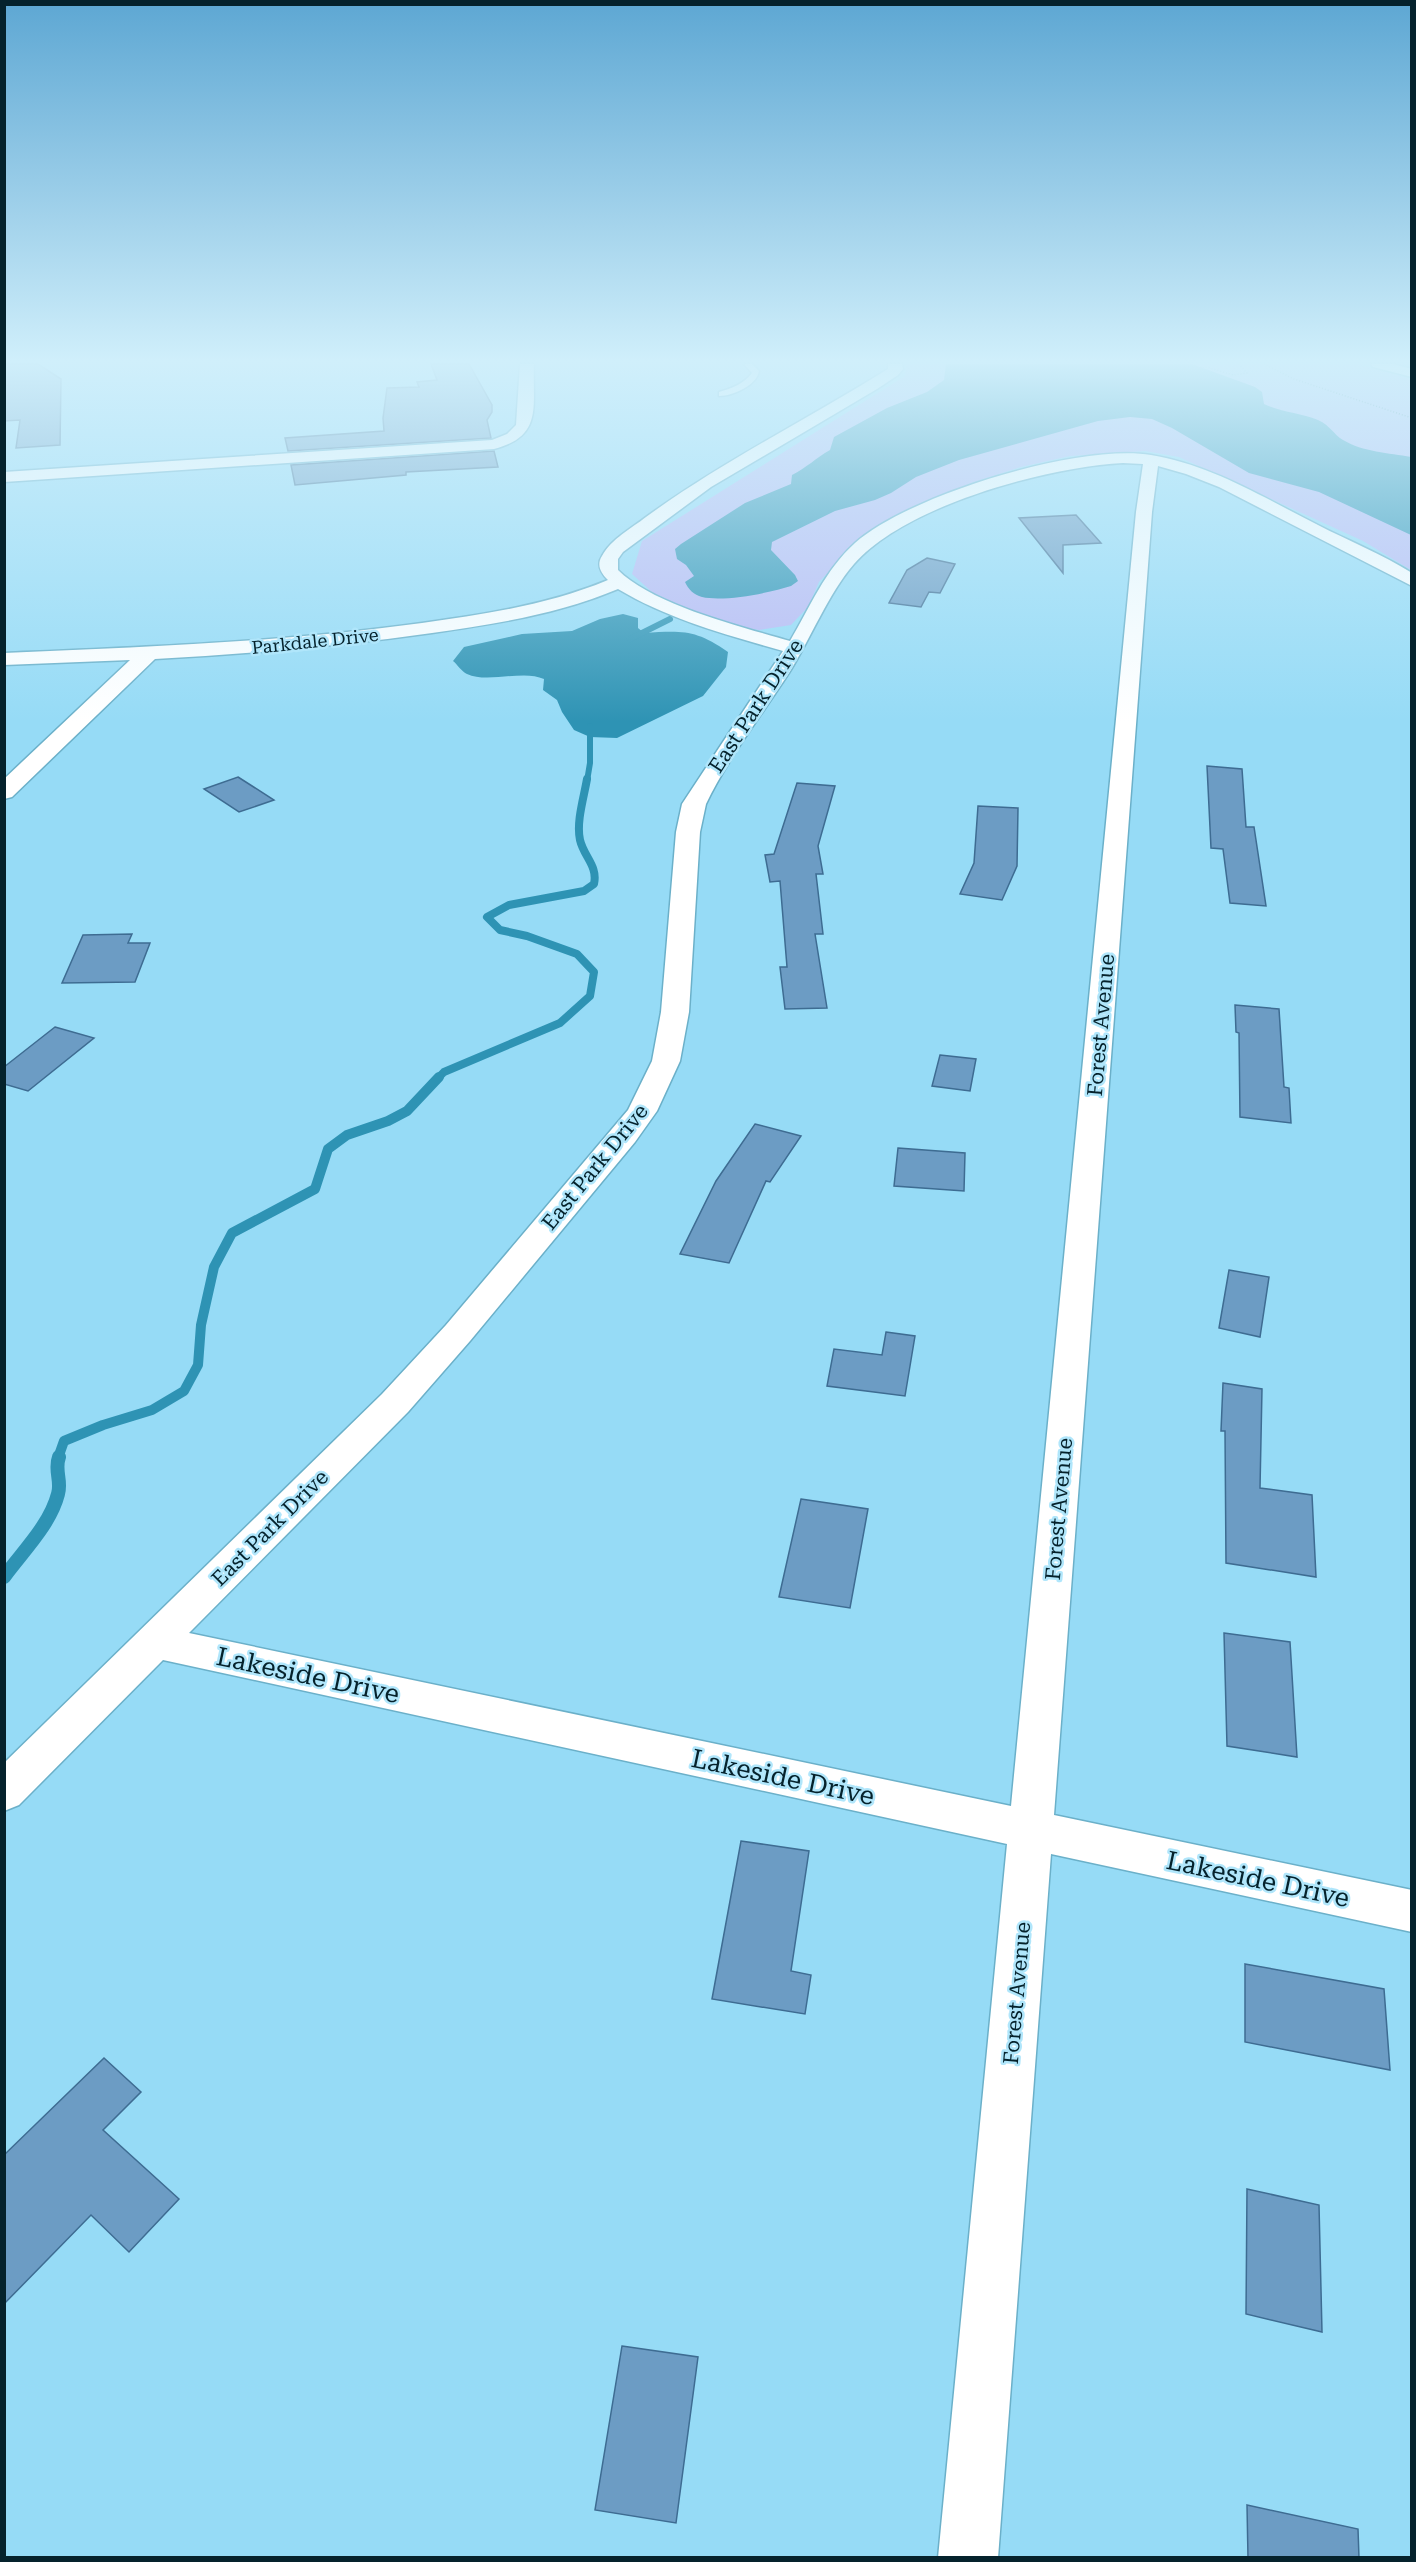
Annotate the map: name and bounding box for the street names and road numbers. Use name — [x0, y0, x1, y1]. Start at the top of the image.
street label: Parkdale Drive — [251, 624, 380, 658]
street label: East Park Drive — [704, 635, 808, 777]
street label: Forest Avenue — [1083, 953, 1119, 1097]
street label: East Park Drive — [537, 1099, 653, 1235]
street label: Forest Avenue — [1041, 1437, 1077, 1581]
street label: East Park Drive — [207, 1465, 333, 1591]
street label: Lakeside Drive — [214, 1641, 402, 1709]
street label: Lakeside Drive — [689, 1743, 877, 1811]
street label: Lakeside Drive — [1164, 1845, 1352, 1913]
street label: Forest Avenue — [999, 1921, 1035, 2065]

